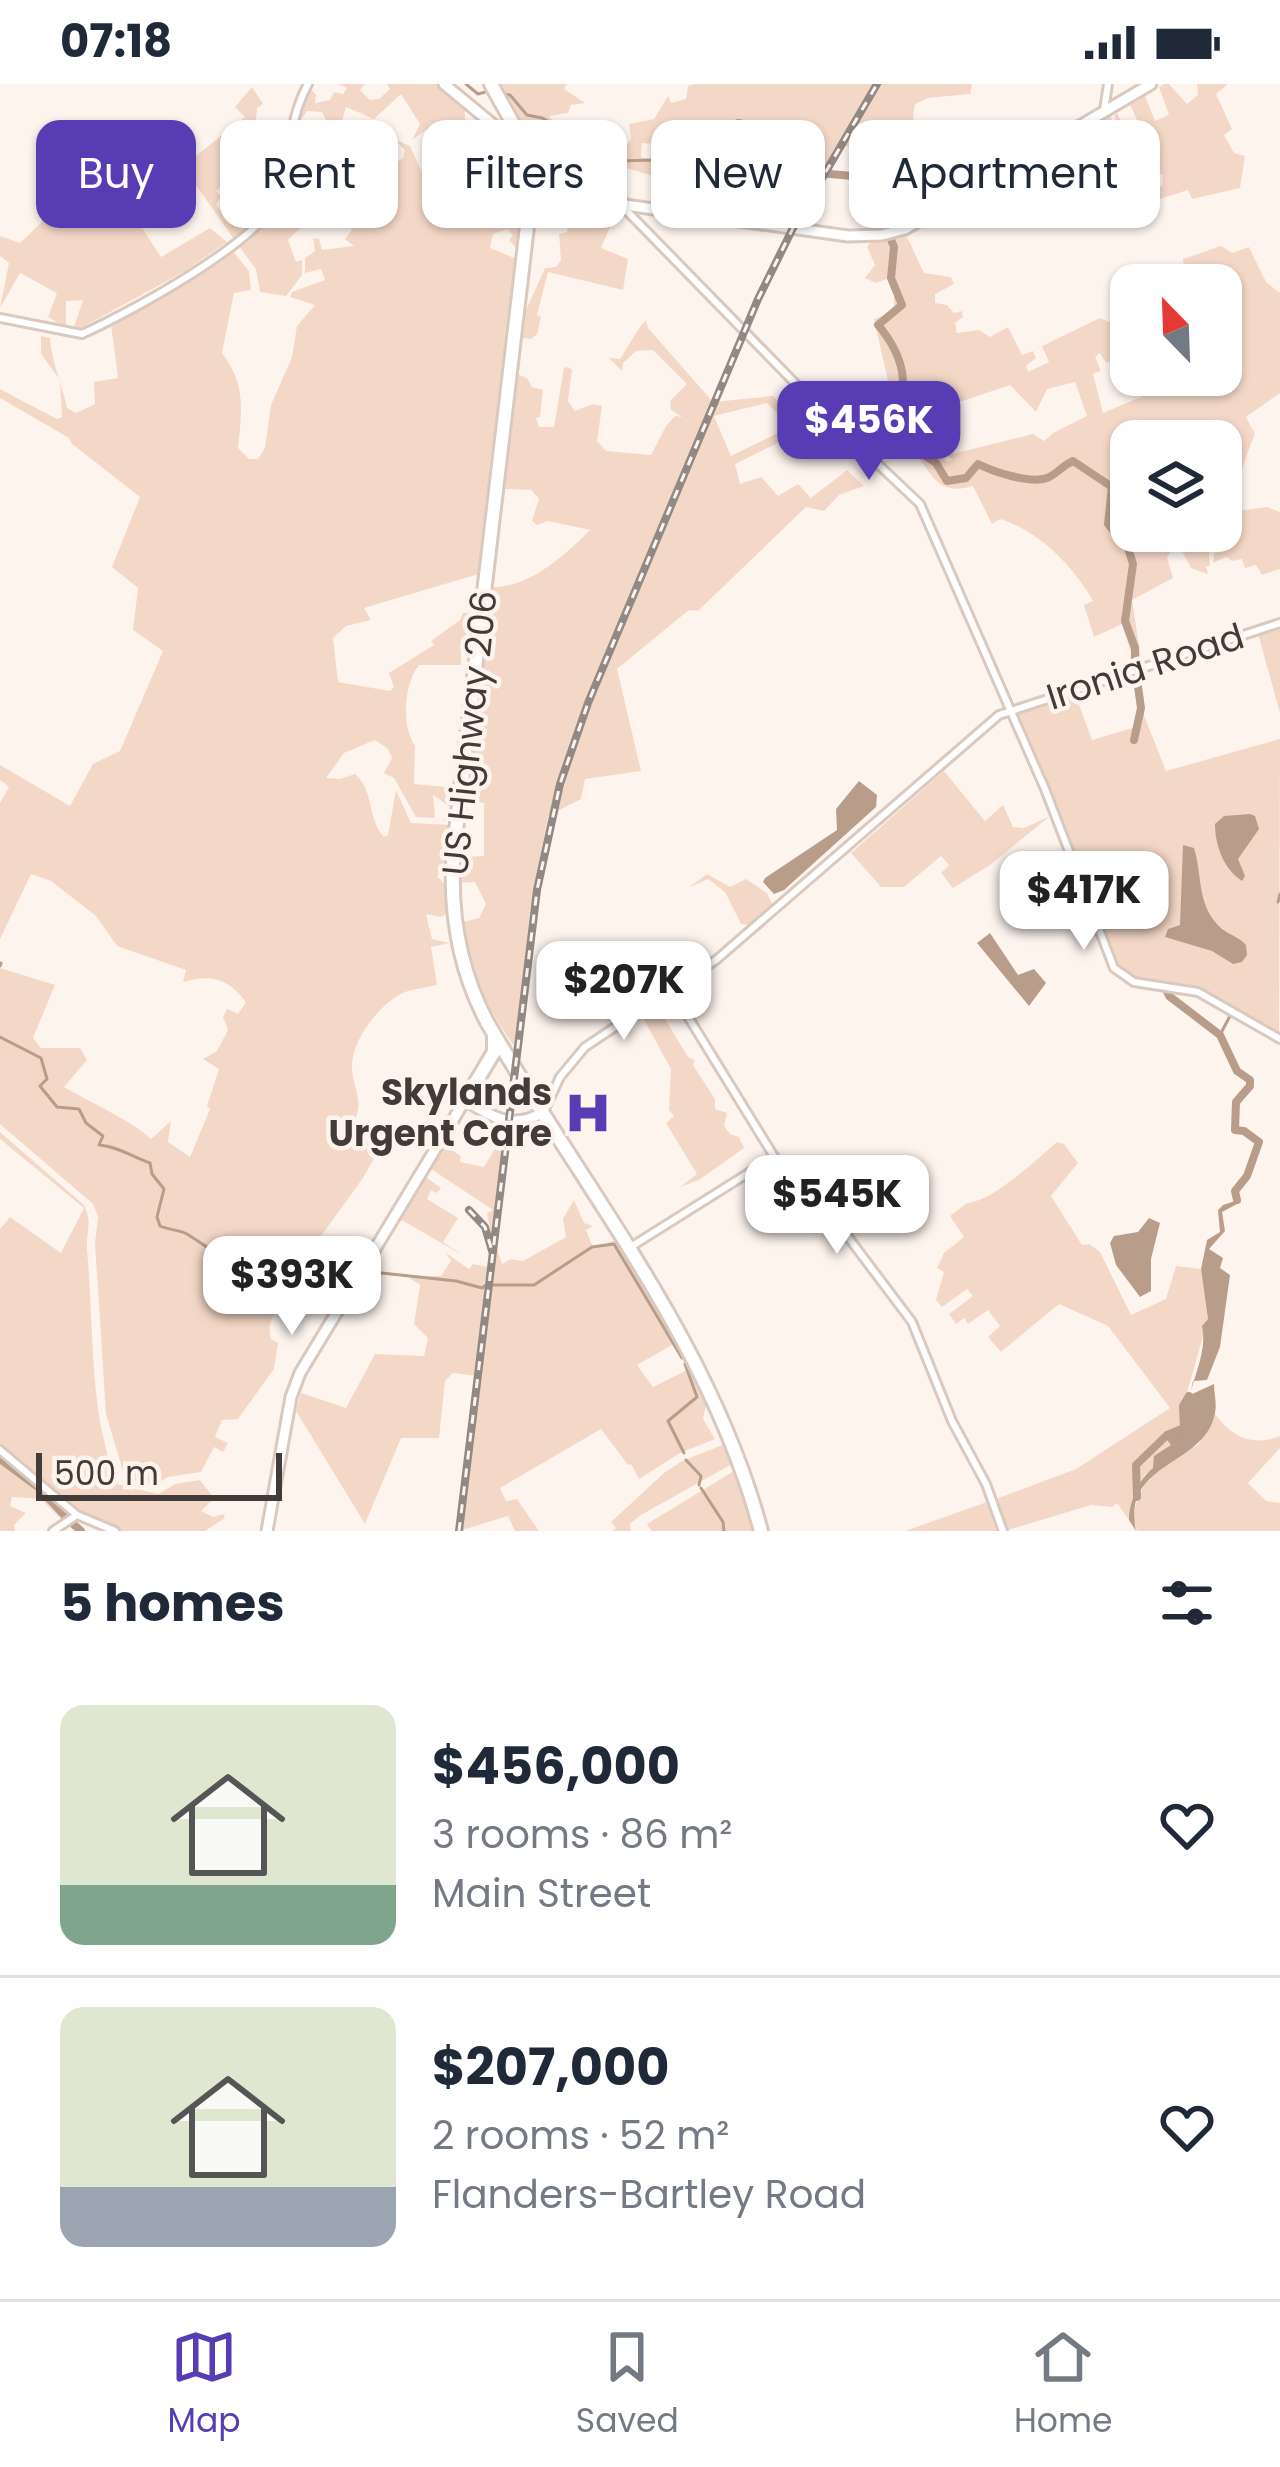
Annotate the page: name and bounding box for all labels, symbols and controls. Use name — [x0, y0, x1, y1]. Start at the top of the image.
text: 07:18 — [60, 10, 172, 73]
chip: Buy — [36, 120, 196, 228]
chip: Rent — [220, 120, 398, 228]
chip: Filters — [422, 120, 627, 228]
chip: New — [651, 120, 825, 228]
chip: Apartment — [849, 120, 1160, 228]
north arrow — [1110, 264, 1242, 396]
map controls — [1110, 264, 1242, 552]
pin: $456K — [785, 381, 953, 483]
text: $456K — [804, 392, 934, 447]
button: layers — [1110, 420, 1242, 552]
street label: US Highway 206 — [429, 588, 510, 878]
street label: Ironia Road — [1040, 611, 1250, 722]
pin: $417K — [1000, 851, 1168, 953]
text: $417K — [1027, 862, 1141, 917]
pin: $207K — [540, 941, 708, 1043]
text: $207K — [563, 952, 685, 1007]
place label: Skylands Urgent Care — [329, 1067, 552, 1159]
hospital icon: Skylands Urgent Care — [563, 1088, 613, 1138]
pin: $545K — [753, 1155, 921, 1257]
text: $545K — [772, 1166, 902, 1221]
pin: $393K — [208, 1236, 376, 1338]
text: $393K — [230, 1247, 354, 1302]
scale bar — [36, 1447, 282, 1500]
text: 500 m — [54, 1450, 159, 1497]
text: 5 homes — [60, 1567, 285, 1639]
icon: filters — [1154, 1570, 1220, 1636]
text: $456,000 — [432, 1730, 680, 1802]
icon: home — [156, 1753, 300, 1897]
icon: heart — [1154, 1792, 1220, 1858]
text: 3 rooms · 86 m² — [432, 1807, 732, 1862]
text: Main Street — [432, 1866, 651, 1921]
text: $207,000 — [432, 2031, 670, 2103]
icon: home — [156, 2055, 300, 2199]
icon: heart — [1154, 2094, 1220, 2160]
text: 2 rooms · 52 m² — [432, 2108, 729, 2163]
text: Flanders-Bartley Road — [432, 2167, 866, 2222]
tab: Map — [168, 2324, 241, 2446]
tab: Saved — [576, 2324, 679, 2446]
tab: Home — [1014, 2324, 1112, 2446]

